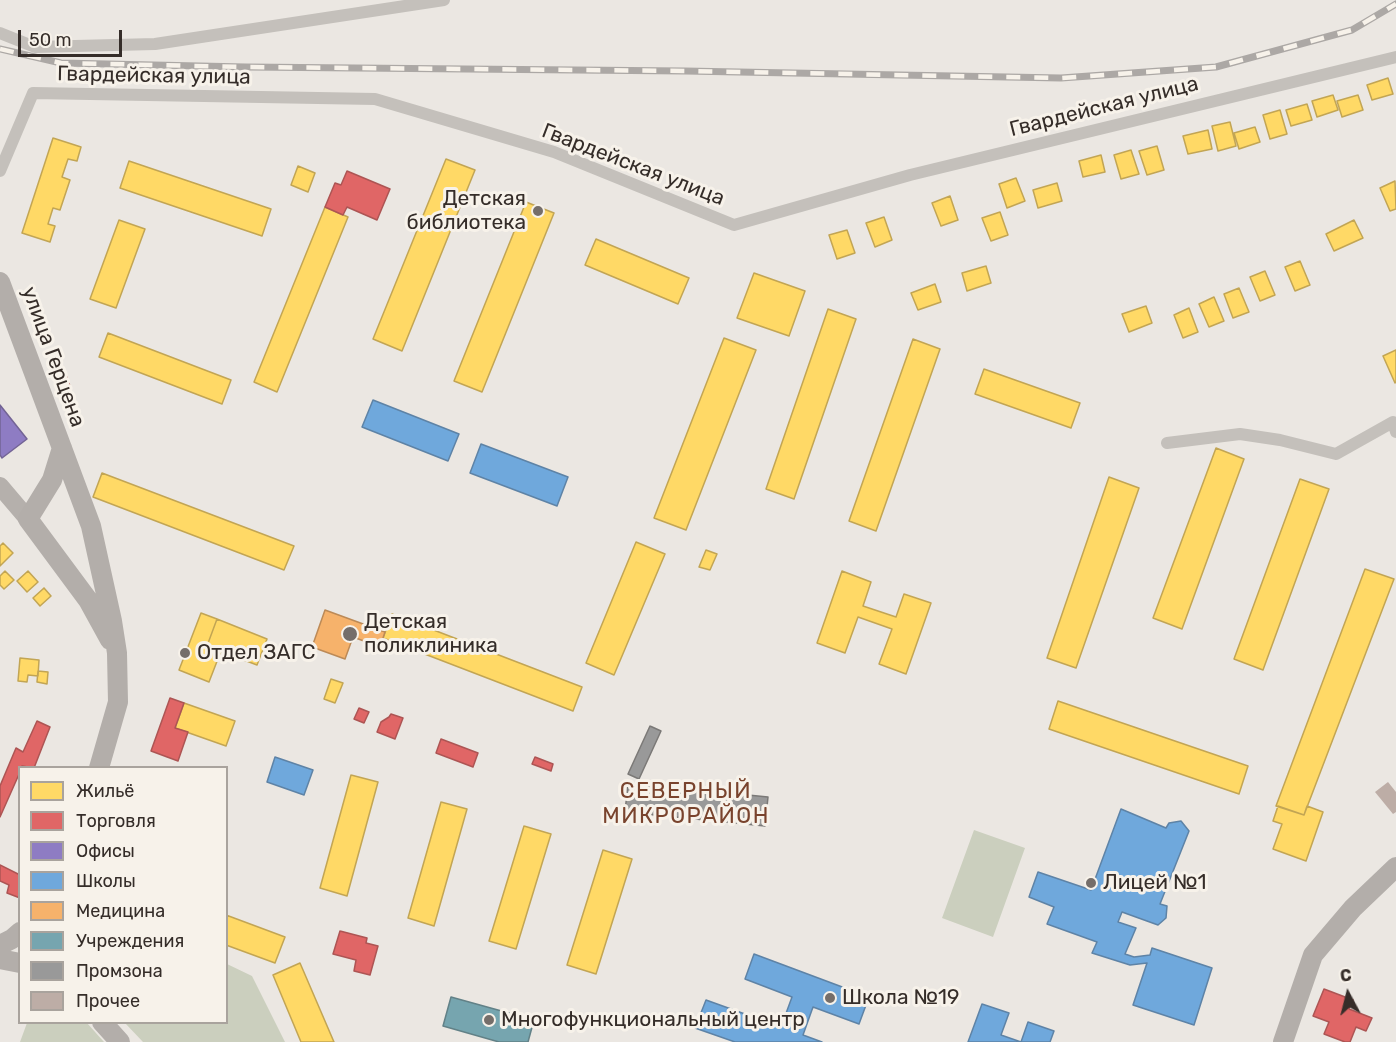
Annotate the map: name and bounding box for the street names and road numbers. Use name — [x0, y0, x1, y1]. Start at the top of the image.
street label: Гвардейская улица — [57, 62, 251, 90]
street label: Гвардейская улица — [1007, 71, 1201, 143]
street label: Гвардейская улица — [538, 119, 728, 211]
street label: улица Герцена — [16, 283, 90, 431]

